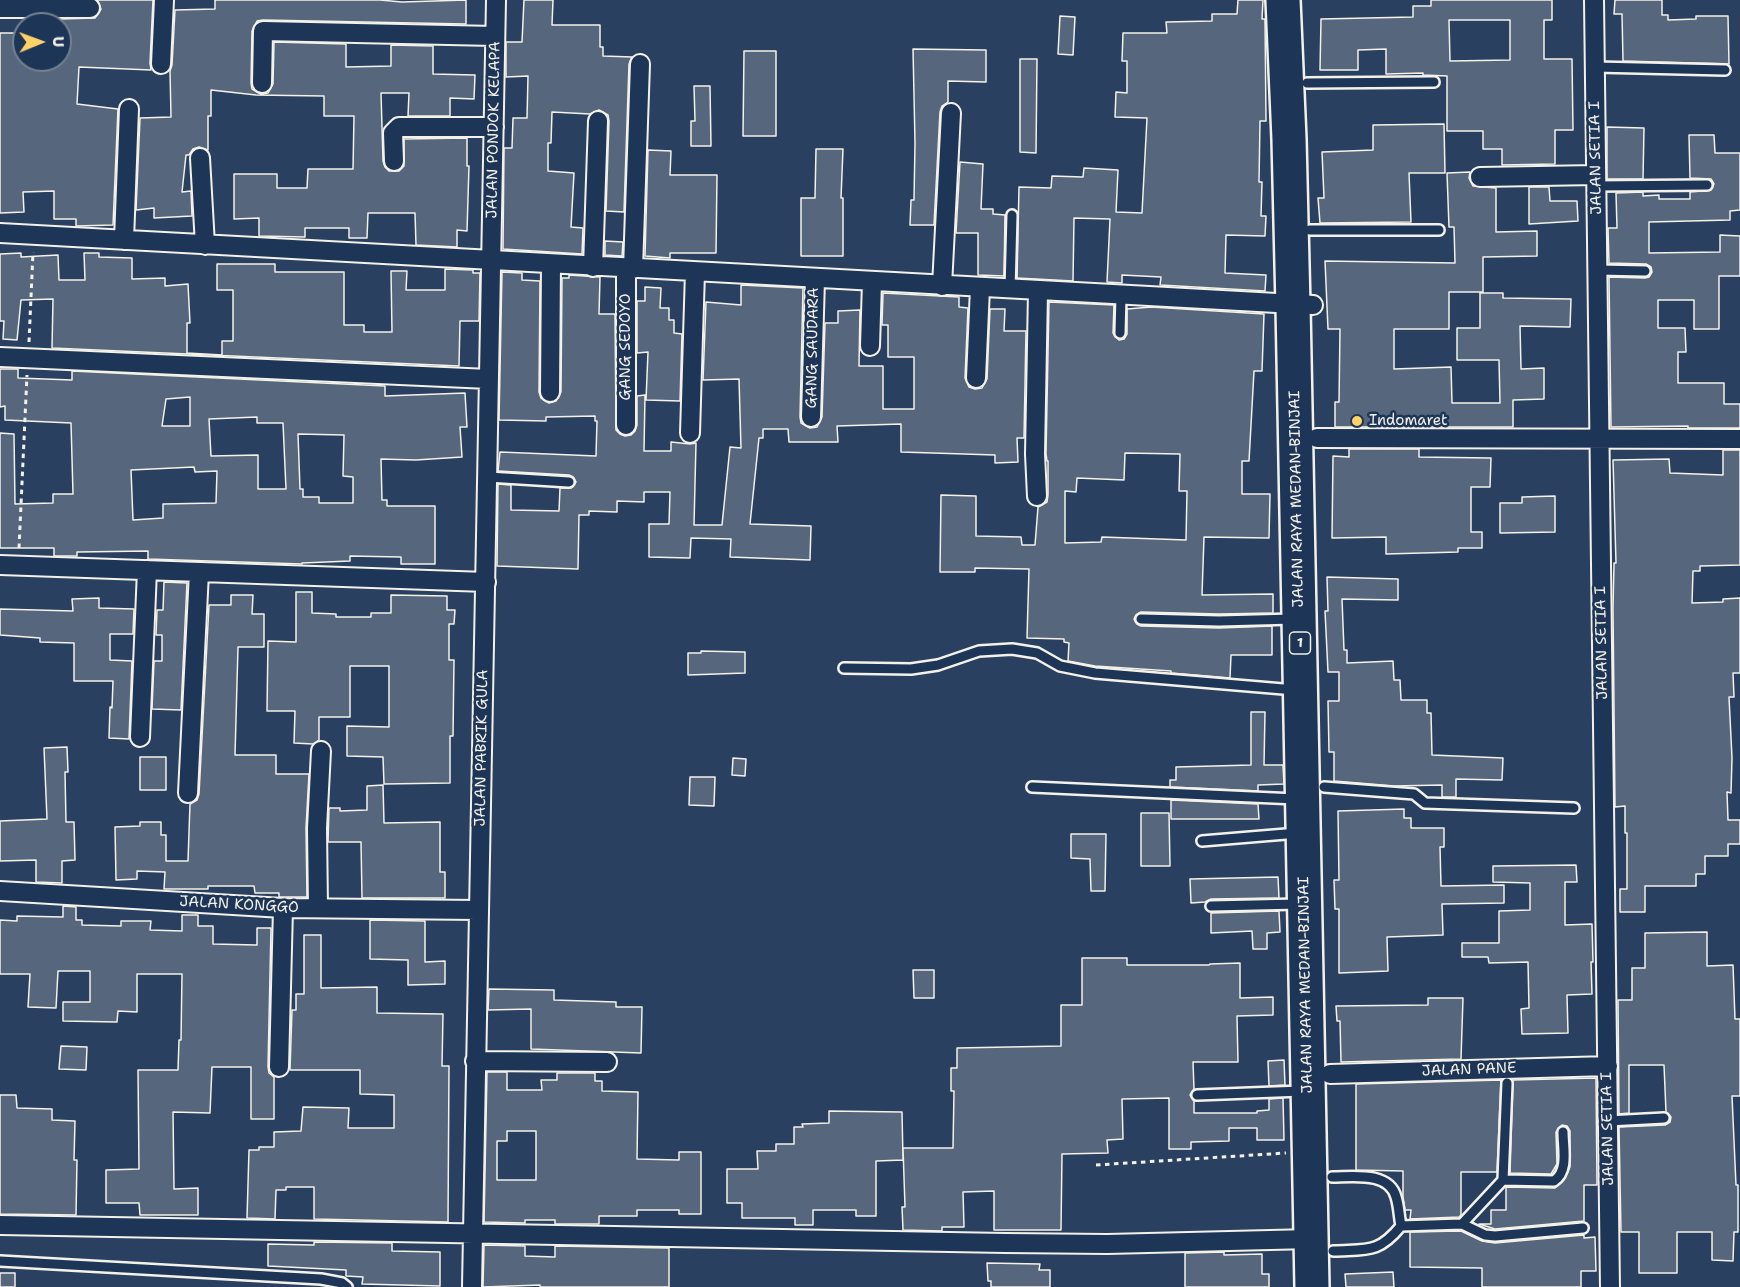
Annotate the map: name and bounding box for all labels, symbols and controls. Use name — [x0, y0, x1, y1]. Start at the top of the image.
north arrow — [12, 12, 72, 72]
text: U — [48, 36, 69, 47]
street label: JALAN PONDOK KELAPA — [483, 41, 505, 219]
street label: JALAN SETIA I — [1586, 101, 1606, 215]
street label: GANG SAUDARA — [803, 287, 823, 409]
street label: GANG SEDOYO — [617, 293, 635, 401]
street label: JALAN RAYA MEDAN-BINJAI — [1286, 390, 1308, 608]
place label: Indomaret — [1369, 412, 1448, 430]
marker: Indomaret — [1350, 414, 1364, 428]
street label: JALAN SETIA I — [1592, 586, 1612, 700]
road number: 1 — [1290, 632, 1310, 654]
street label: JALAN PABRIK GULA — [472, 669, 492, 827]
street label: JALAN RAYA MEDAN-BINJAI — [1295, 876, 1317, 1094]
street label: JALAN KONGGO — [179, 893, 299, 917]
street label: JALAN PANE — [1421, 1059, 1517, 1081]
street label: JALAN SETIA I — [1598, 1072, 1618, 1186]

